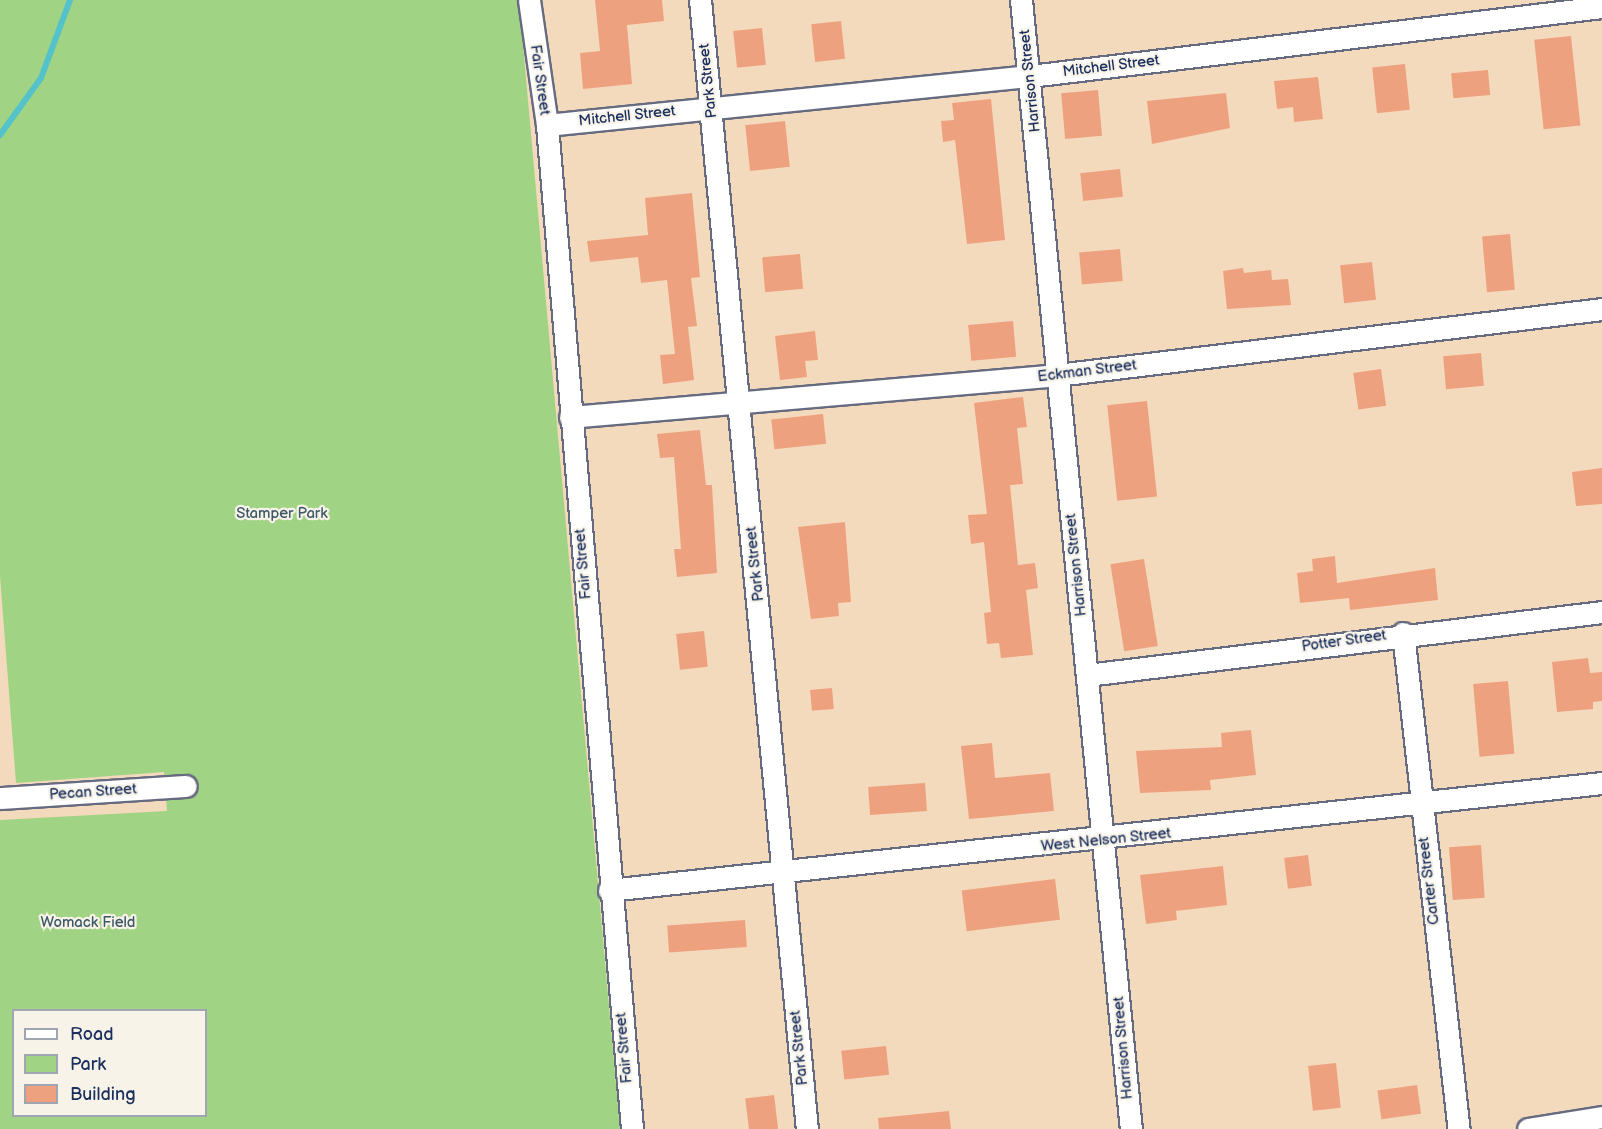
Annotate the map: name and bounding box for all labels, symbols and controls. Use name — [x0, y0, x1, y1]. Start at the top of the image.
street label: Harrison Street — [1016, 29, 1044, 133]
street label: Park Street — [695, 43, 721, 119]
street label: Fair Street — [526, 44, 554, 116]
street label: Mitchell Street — [1061, 51, 1161, 81]
street label: Mitchell Street — [577, 102, 677, 130]
street label: Eckman Street — [1036, 356, 1138, 386]
park label: Stamper Park — [236, 505, 328, 523]
street label: Harrison Street — [1062, 513, 1090, 617]
street label: Park Street — [742, 526, 768, 602]
street label: Fair Street — [571, 528, 595, 600]
street label: Potter Street — [1300, 626, 1388, 656]
street label: Pecan Street — [49, 780, 137, 804]
street label: West Nelson Street — [1040, 824, 1172, 856]
street label: Carter Street — [1415, 836, 1443, 926]
park label: Womack Field — [41, 914, 135, 932]
street label: Harrison Street — [1110, 996, 1136, 1100]
legend — [12, 1009, 207, 1117]
street label: Park Street — [786, 1010, 812, 1086]
street label: Fair Street — [612, 1012, 636, 1084]
text: Road — [70, 1024, 114, 1045]
text: Park — [70, 1054, 106, 1075]
text: Building — [70, 1084, 136, 1105]

